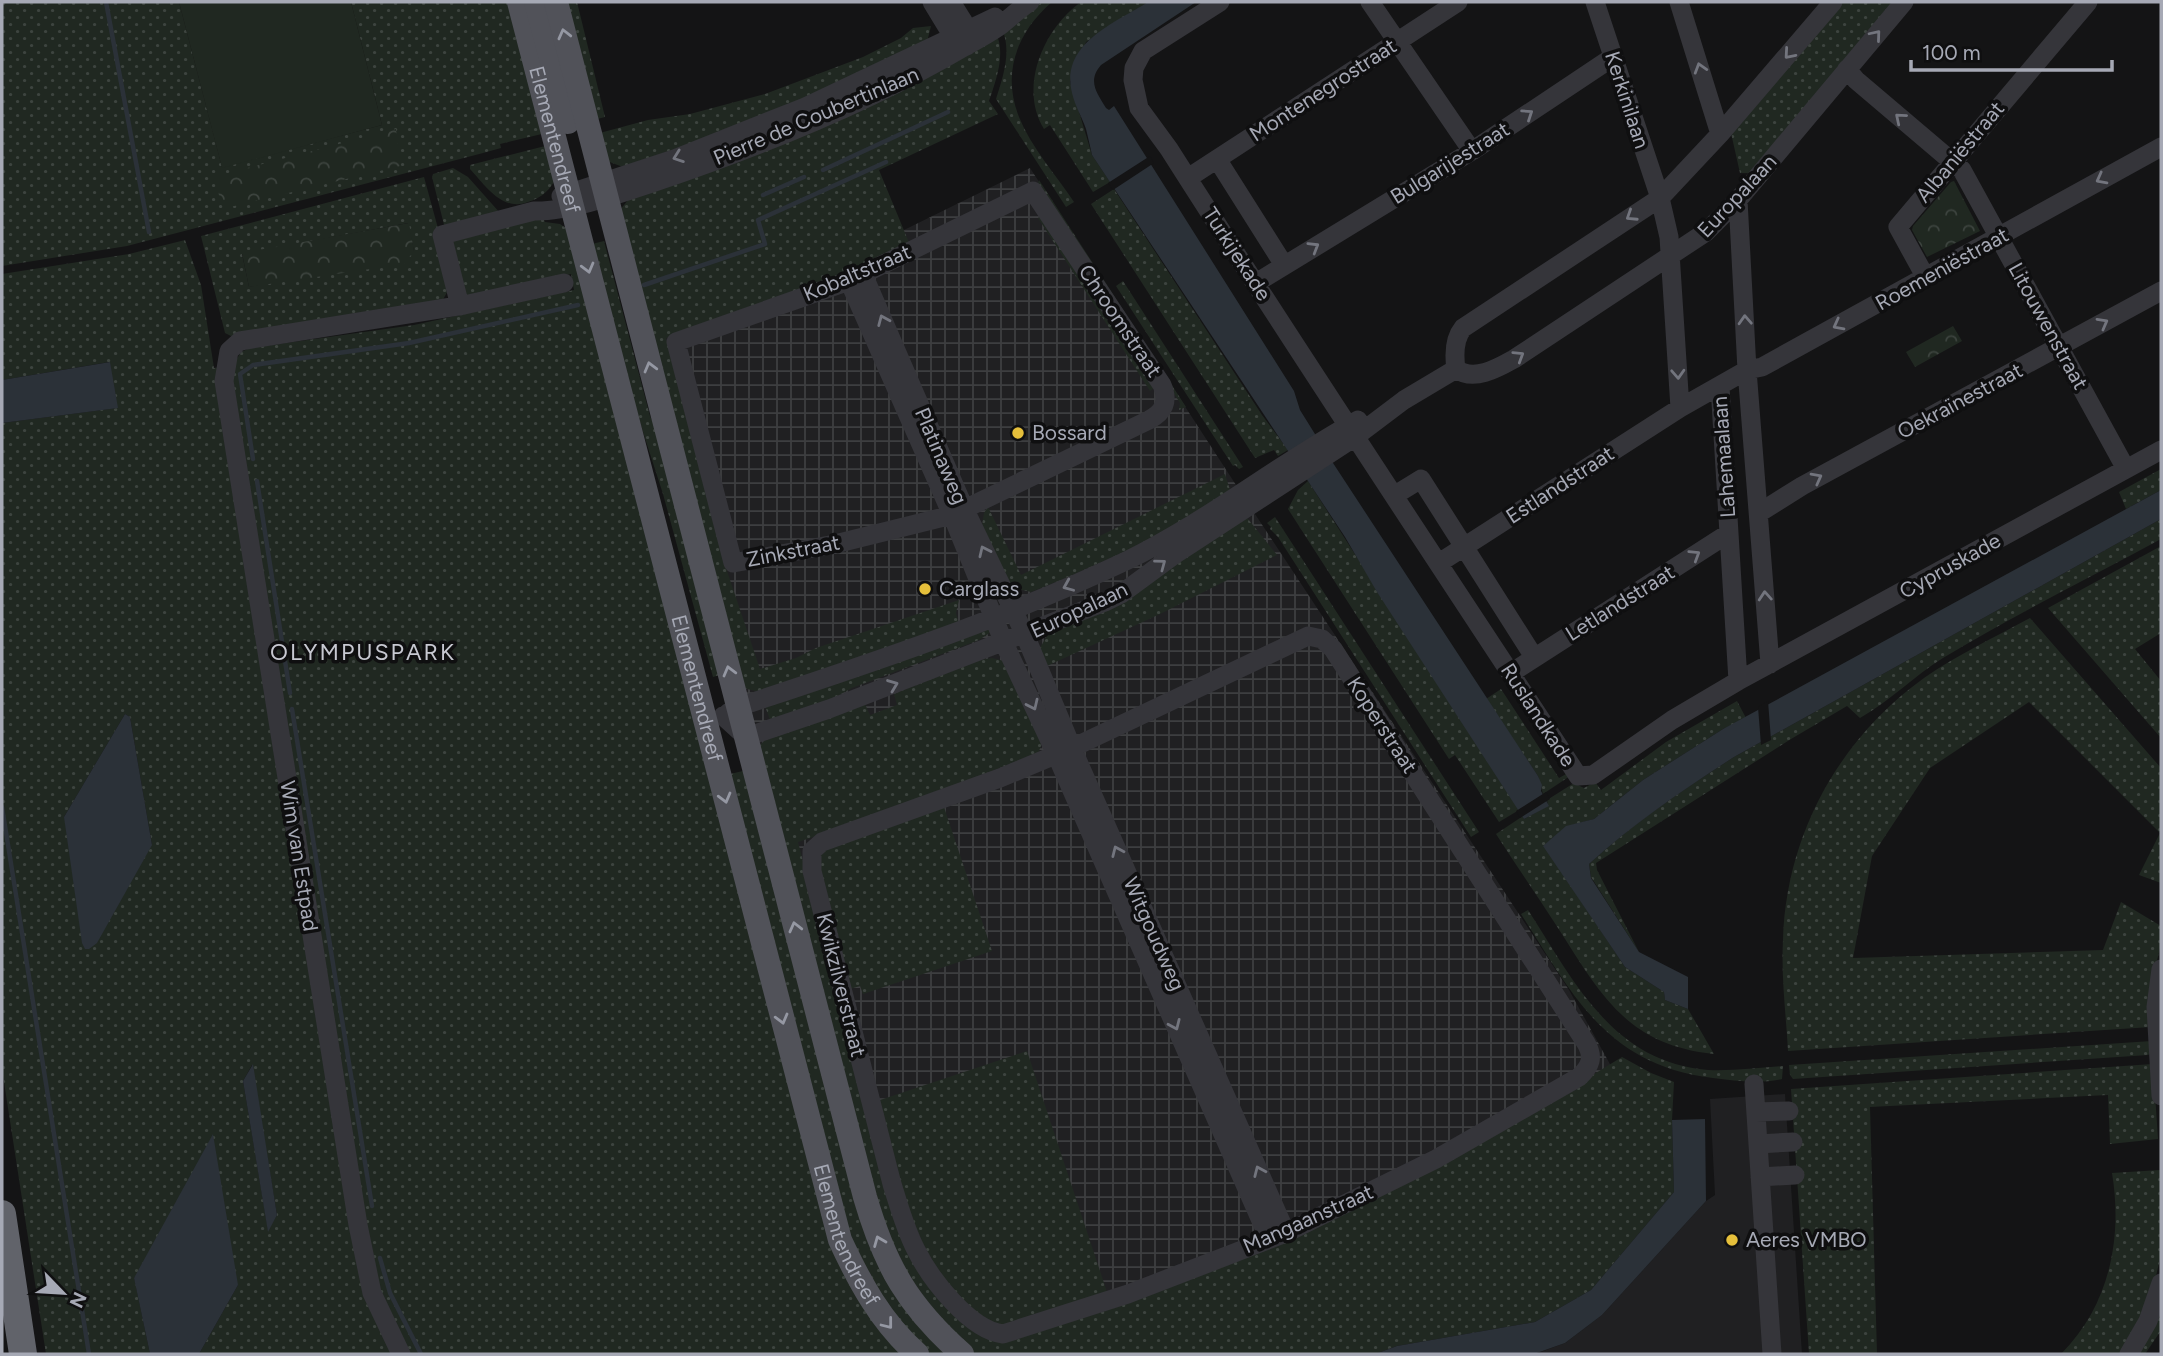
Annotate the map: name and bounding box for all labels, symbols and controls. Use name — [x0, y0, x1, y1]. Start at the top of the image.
one-way arrow — [558, 28, 572, 40]
scale bar — [1911, 28, 2112, 72]
one-way arrow — [1868, 30, 1880, 43]
street label: Montenegrostraat — [1245, 33, 1401, 146]
text: 100 m — [1922, 40, 1981, 65]
one-way arrow — [1785, 45, 1797, 58]
street label: Kerkinilaan — [1600, 48, 1655, 152]
street label: Pierre de Coubertinlaan — [709, 61, 922, 170]
street label: Elementendreef — [524, 63, 586, 216]
one-way arrow — [1693, 63, 1708, 75]
street label: Albaniëstraat — [1910, 96, 2009, 207]
one-way arrow — [1520, 110, 1533, 122]
one-way arrow — [1895, 113, 1908, 126]
street label: Bulgarijestraat — [1386, 116, 1514, 209]
one-way arrow — [673, 149, 685, 163]
street label: Europalaan — [1692, 149, 1781, 242]
one-way arrow — [2096, 171, 2108, 184]
street label: Turkijekade — [1198, 202, 1277, 305]
one-way arrow — [1626, 208, 1639, 221]
street label: Roemeniëstraat — [1871, 222, 2013, 315]
street label: Kobaltstraat — [799, 239, 914, 306]
one-way arrow — [1306, 242, 1319, 255]
street label: Litouwenstraat — [2003, 258, 2094, 394]
street label: Chroomstraat — [1074, 260, 1167, 382]
one-way arrow — [580, 262, 594, 274]
one-way arrow — [1737, 314, 1752, 325]
one-way arrow — [877, 315, 891, 328]
one-way arrow — [1833, 317, 1845, 330]
one-way arrow — [2096, 318, 2109, 331]
one-way arrow — [1511, 351, 1524, 364]
street label: Oekraïnestraat — [1893, 357, 2027, 444]
one-way arrow — [644, 361, 658, 373]
one-way arrow — [1670, 369, 1685, 380]
street label: Lahemaalaan — [1707, 395, 1740, 519]
street label: Platinaweg — [910, 404, 973, 508]
place label: Bossard — [1032, 420, 1107, 445]
marker: Bossard — [1010, 425, 1026, 441]
street label: Estlandstraat — [1501, 440, 1618, 529]
one-way arrow — [1810, 473, 1822, 486]
street label: Cypruskade — [1895, 528, 2005, 604]
street label: Zinkstraat — [744, 529, 842, 572]
one-way arrow — [978, 546, 992, 559]
one-way arrow — [1688, 550, 1701, 563]
street label: Letlandstraat — [1561, 559, 1679, 646]
one-way arrow — [1154, 560, 1166, 573]
place label: Carglass — [939, 576, 1019, 601]
street label: Europalaan — [1026, 576, 1131, 643]
one-way arrow — [1063, 577, 1075, 591]
marker: Carglass — [917, 581, 933, 597]
one-way arrow — [1758, 590, 1773, 601]
street label: Elementendreef — [666, 612, 729, 765]
district label: OLYMPUSPARK — [270, 638, 456, 666]
street label: Ruslandkade — [1496, 658, 1581, 771]
one-way arrow — [723, 665, 737, 677]
street label: Koperstraat — [1342, 672, 1423, 778]
one-way arrow — [886, 679, 898, 693]
one-way arrow — [1025, 698, 1039, 710]
street label: Wim van Estpad — [275, 779, 324, 933]
one-way arrow — [717, 792, 731, 804]
one-way arrow — [1111, 845, 1125, 858]
street label: Witgoudweg — [1118, 873, 1191, 994]
street label: Kwikzilverstraat — [812, 910, 871, 1059]
one-way arrow — [789, 921, 803, 933]
one-way arrow — [774, 1013, 788, 1025]
one-way arrow — [1167, 1017, 1181, 1030]
street label: Elementendreef — [809, 1161, 885, 1310]
one-way arrow — [1253, 1166, 1267, 1178]
street label: Mangaanstraat — [1239, 1179, 1377, 1258]
place label: Aeres VMBO — [1746, 1227, 1867, 1252]
marker: Aeres VMBO — [1724, 1232, 1740, 1248]
one-way arrow — [874, 1236, 888, 1248]
north arrow — [28, 1258, 98, 1328]
text: N — [64, 1288, 91, 1311]
one-way arrow — [879, 1316, 892, 1328]

